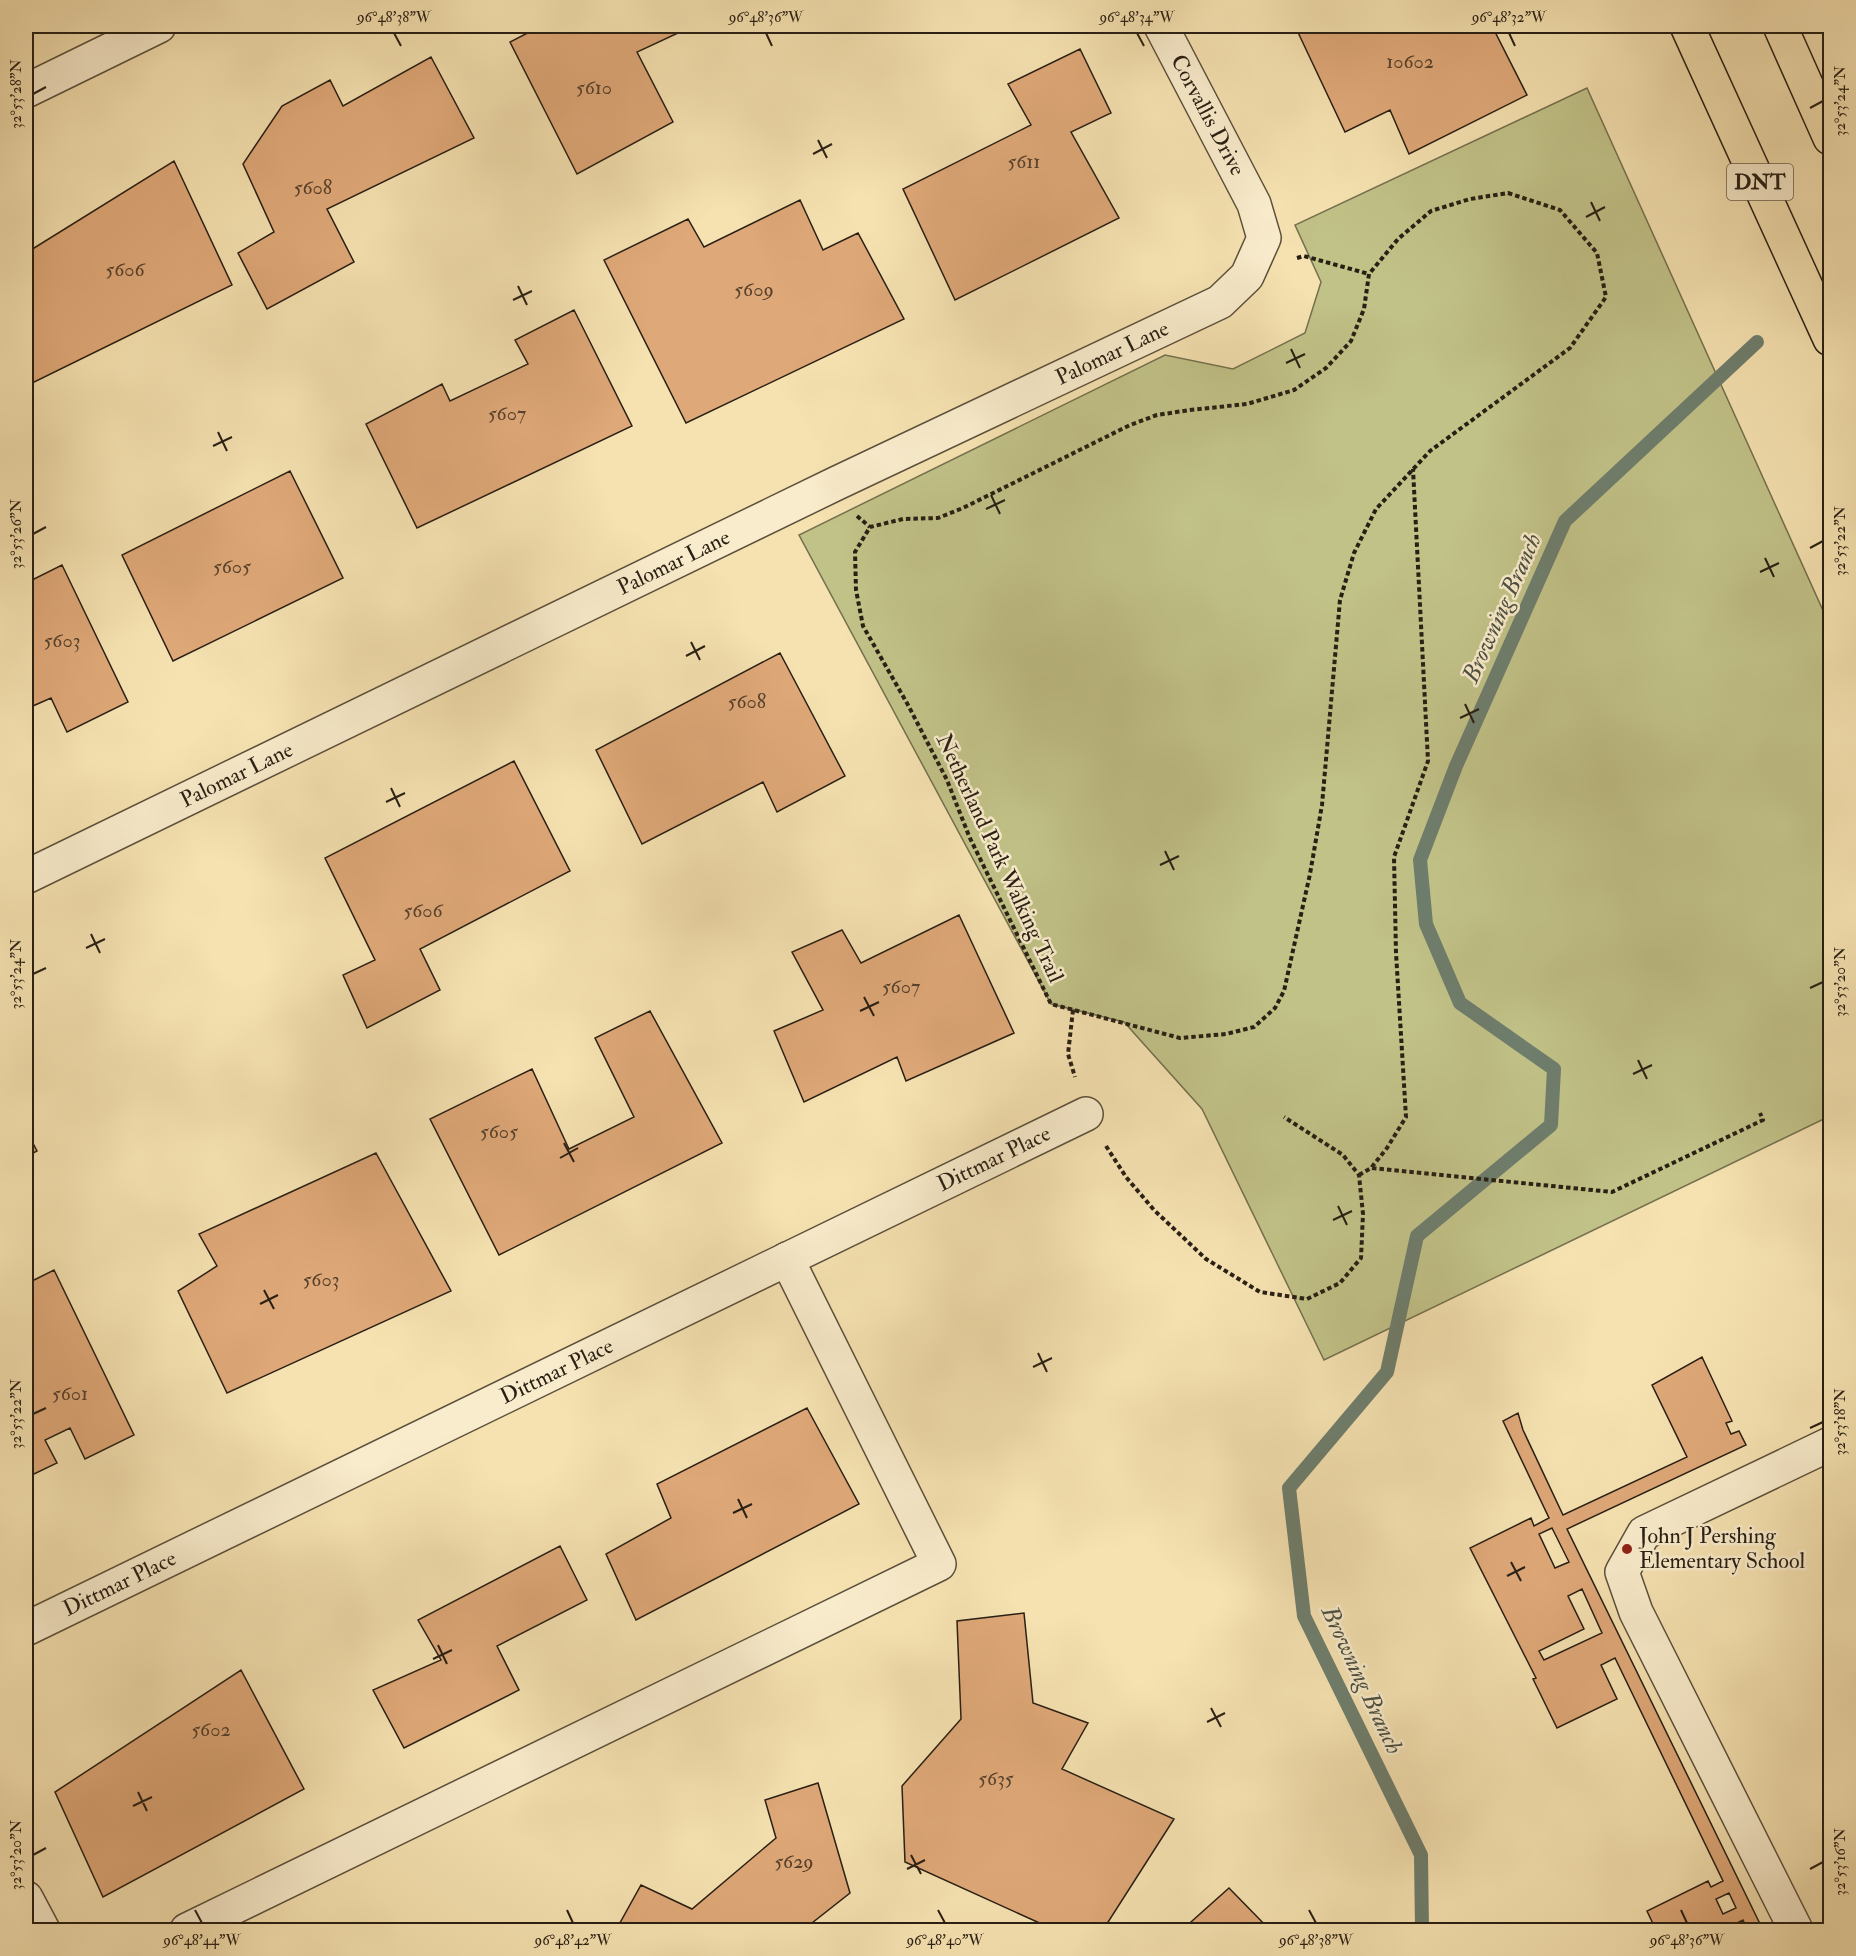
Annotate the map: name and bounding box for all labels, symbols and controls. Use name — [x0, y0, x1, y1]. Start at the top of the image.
text: 96°48'38"W — [356, 8, 432, 27]
text: 96°48'36"W — [728, 8, 804, 27]
text: 96°48'34"W — [1098, 8, 1175, 27]
text: 96°48'32"W — [1471, 8, 1547, 27]
house number: 10602 — [1386, 49, 1434, 74]
street label: Corvallis Drive — [1164, 50, 1252, 180]
text: 32°53'28"N — [7, 59, 26, 129]
text: 32°53'24"N — [1831, 65, 1850, 136]
house number: 5610 — [576, 75, 612, 100]
house number: 5611 — [1007, 149, 1041, 174]
road number: DNT — [1727, 164, 1793, 200]
house number: 5608 — [294, 175, 332, 200]
house number: 5606 — [105, 257, 145, 282]
house number: 5609 — [734, 277, 774, 302]
street label: Palomar Lane — [1051, 314, 1173, 392]
house number: 5607 — [488, 401, 526, 426]
text: 32°53'26"N — [7, 498, 26, 569]
text: 32°53'22"N — [1831, 505, 1850, 576]
street label: Palomar Lane — [613, 523, 735, 602]
water label: Browning Branch — [1455, 528, 1549, 688]
house number: 5605 — [213, 554, 251, 579]
house number: 5603 — [44, 628, 80, 653]
house number: 5608 — [728, 689, 766, 714]
street label: Netherland Park Walking Trail — [930, 729, 1070, 987]
street label: Palomar Lane — [175, 735, 297, 814]
house number: 5606 — [403, 898, 443, 923]
text: 32°53'24"N — [7, 938, 26, 1009]
text: 32°53'20"N — [1831, 946, 1850, 1017]
house number: 5607 — [882, 974, 920, 999]
house number: 5605 — [480, 1119, 518, 1144]
street label: Dittmar Place — [933, 1119, 1055, 1198]
house number: 5603 — [303, 1267, 339, 1292]
street label: Dittmar Place — [495, 1332, 618, 1411]
text: 32°53'22"N — [7, 1378, 26, 1449]
house number: 5601 — [52, 1381, 88, 1406]
text: 32°53'18"N — [1831, 1388, 1850, 1456]
place label: John J Pershing Elementary School — [1638, 1522, 1805, 1575]
marker: John J Pershing Elementary School — [1620, 1542, 1634, 1556]
street label: Dittmar Place — [58, 1544, 181, 1623]
water label: Browning Branch — [1314, 1600, 1410, 1759]
house number: 5602 — [191, 1717, 231, 1742]
house number: 5635 — [978, 1766, 1014, 1791]
text: 32°53'20"N — [7, 1819, 26, 1890]
text: 32°53'16"N — [1831, 1828, 1850, 1896]
house number: 5629 — [774, 1849, 814, 1874]
text: 96°48'44"W — [162, 1931, 241, 1950]
text: 96°48'42"W — [533, 1931, 612, 1950]
text: 96°48'40"W — [905, 1931, 984, 1950]
text: 96°48'38"W — [1278, 1931, 1354, 1950]
text: 96°48'36"W — [1649, 1931, 1725, 1950]

